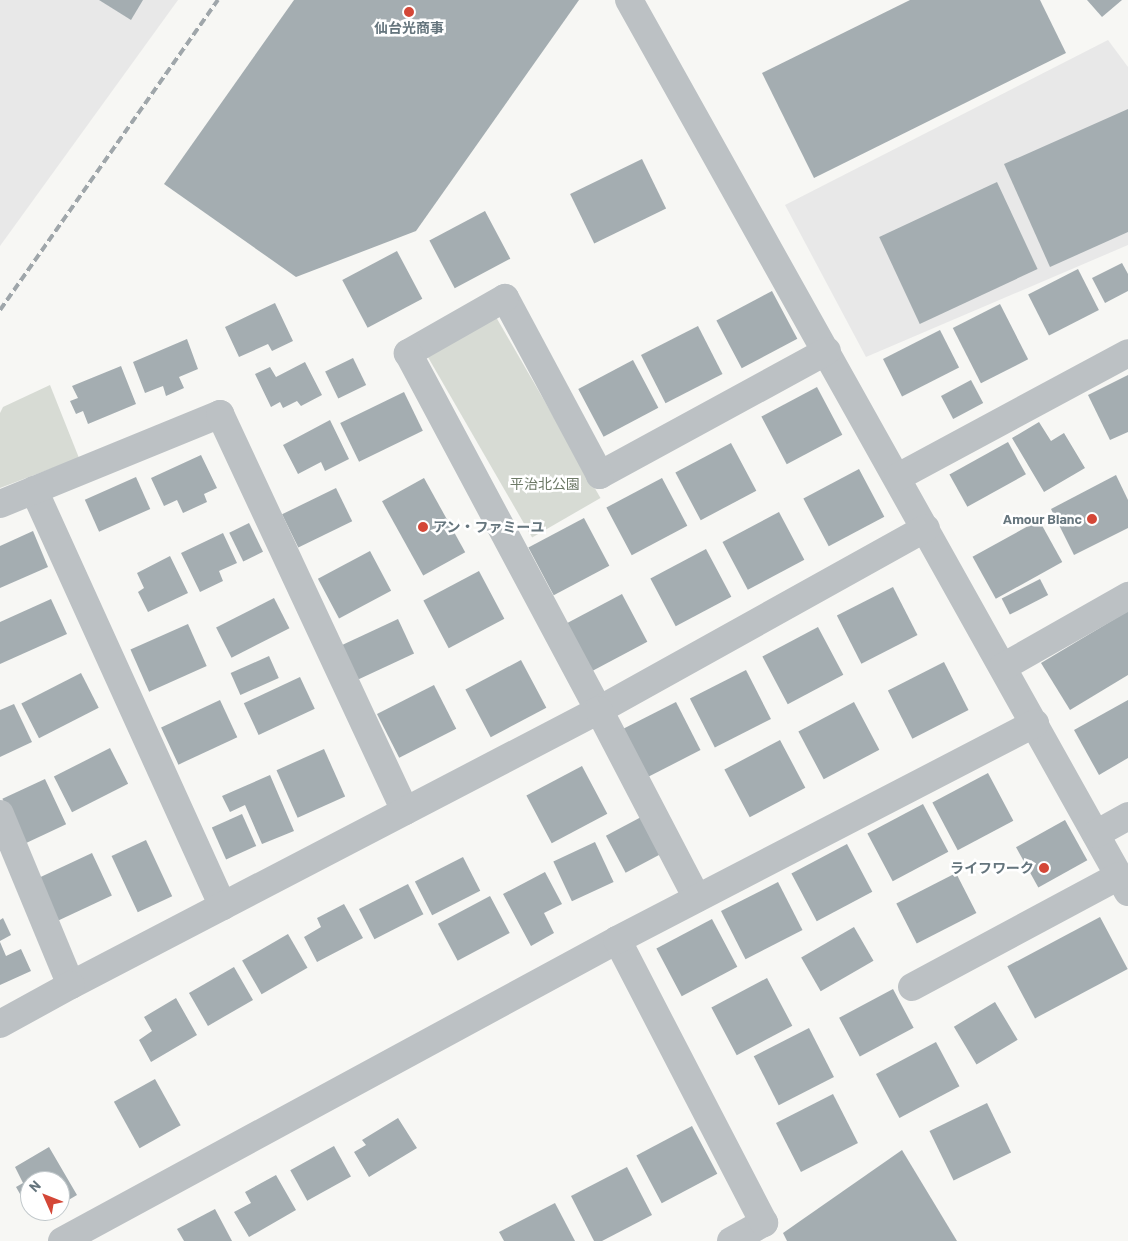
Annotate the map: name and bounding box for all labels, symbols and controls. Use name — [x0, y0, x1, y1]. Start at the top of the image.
marker: 仙台光商事 — [403, 6, 415, 18]
place label: 仙台光商事 — [374, 20, 444, 36]
park label: 平治北公園 — [510, 476, 580, 492]
place label: Amour Blanc — [1003, 511, 1082, 527]
marker: Amour Blanc — [1086, 513, 1098, 525]
place label: アン・ファミーユ — [433, 519, 545, 535]
marker: アン・ファミーユ — [417, 521, 429, 533]
place label: ライフワーク — [950, 860, 1034, 876]
marker: ライフワーク — [1038, 862, 1050, 874]
north arrow — [20, 1171, 70, 1221]
text: N — [25, 1177, 44, 1195]

